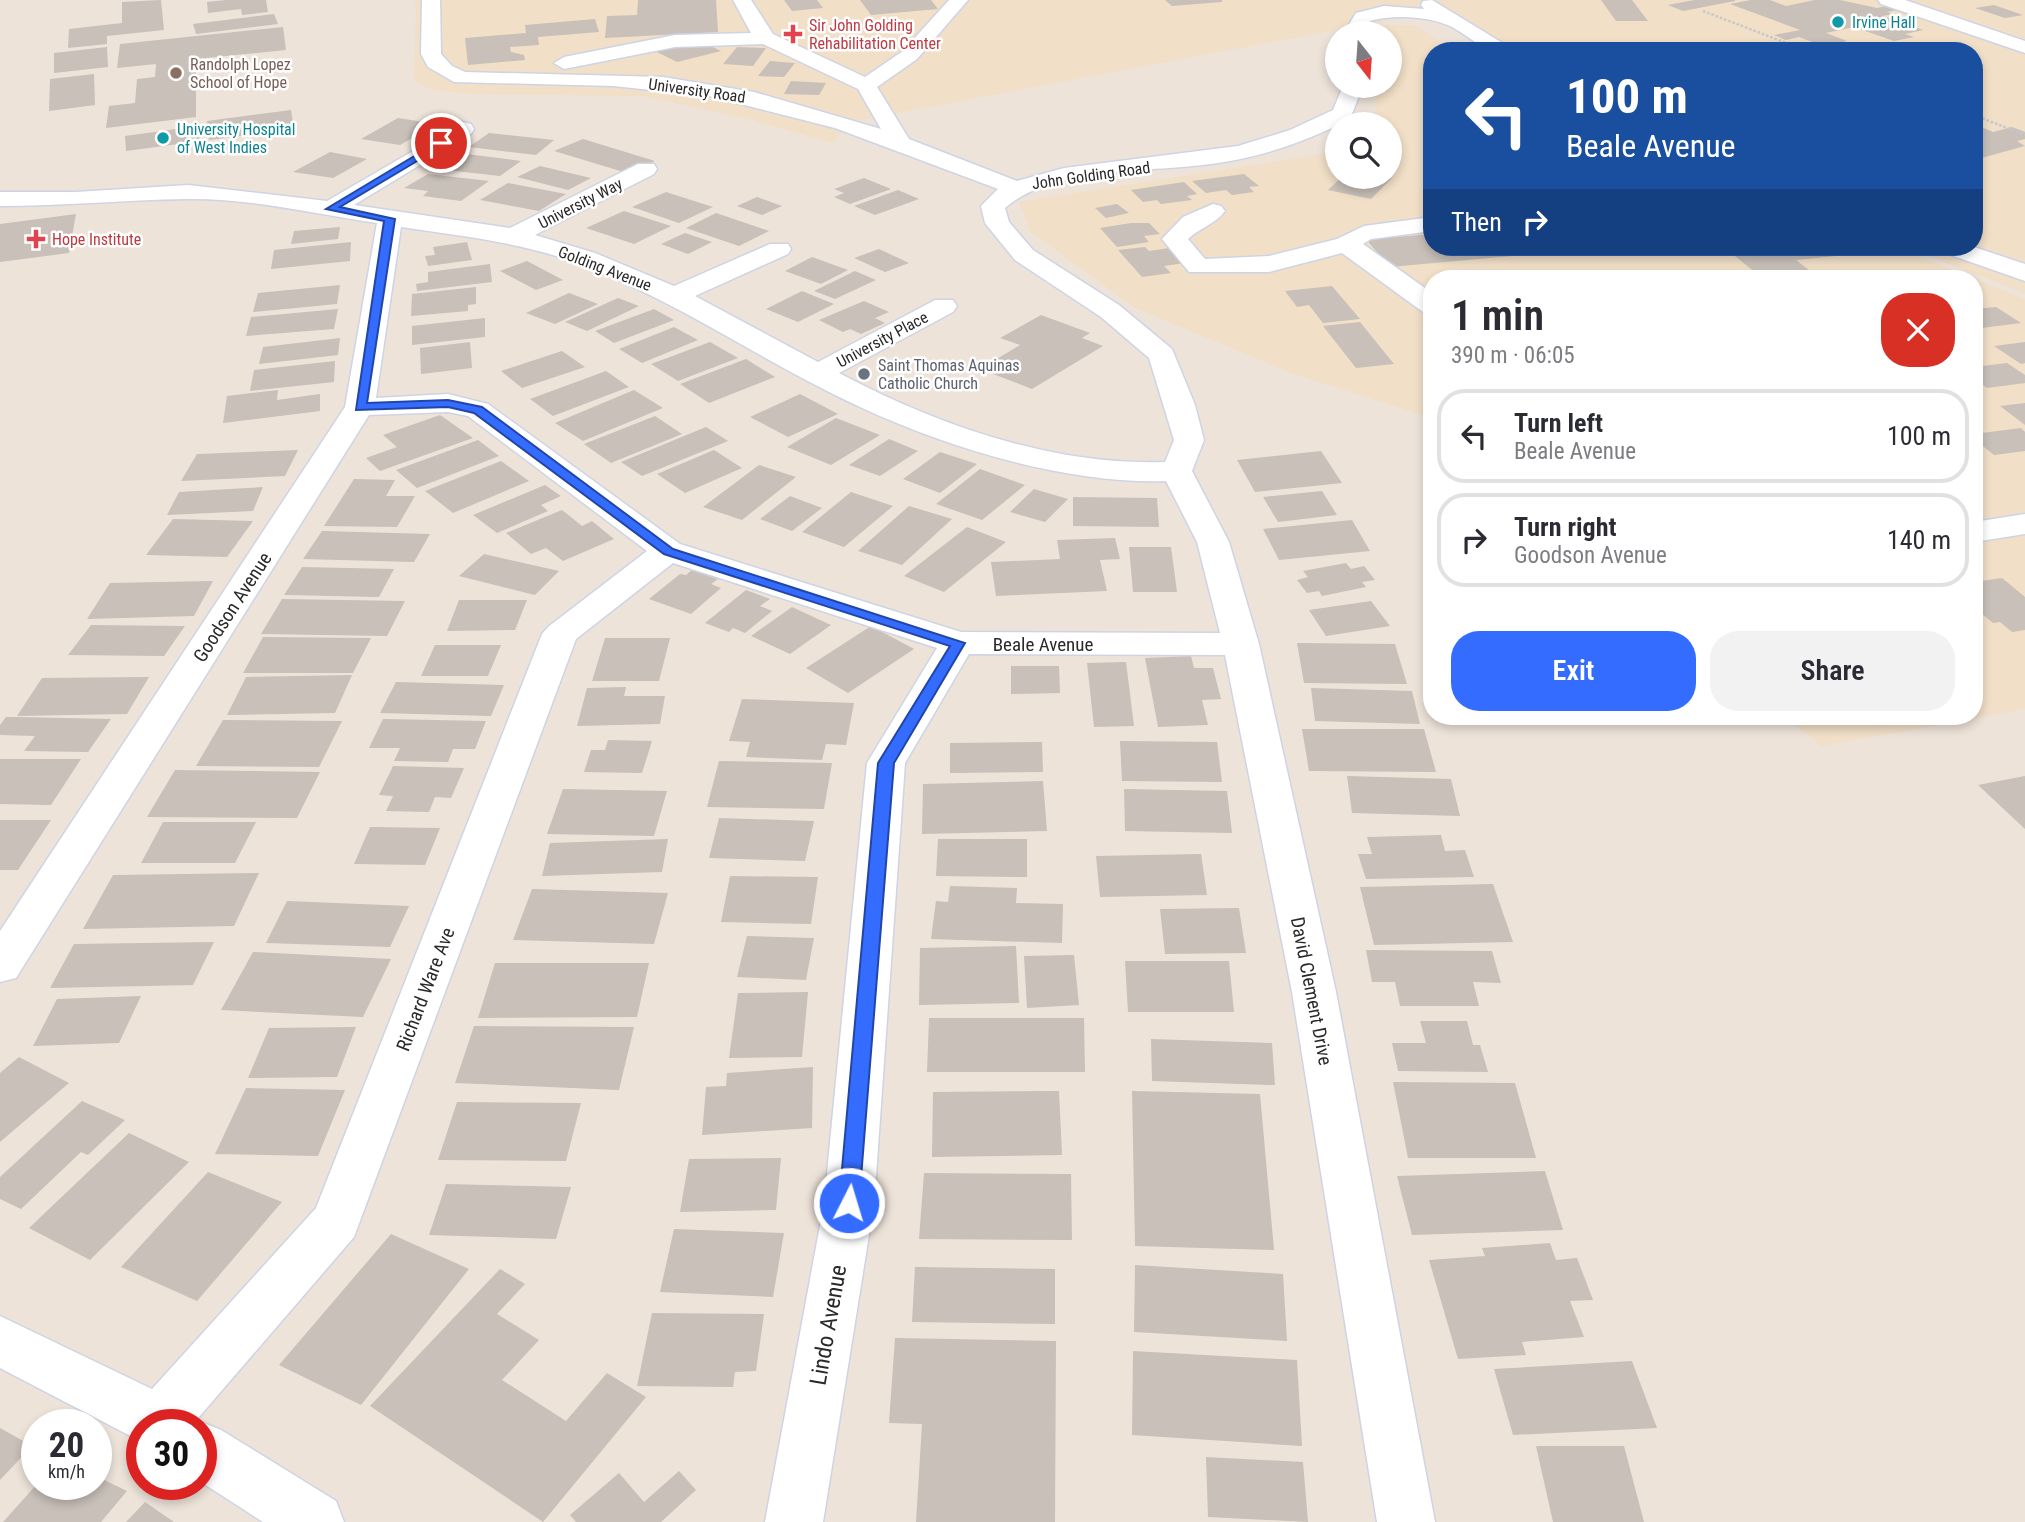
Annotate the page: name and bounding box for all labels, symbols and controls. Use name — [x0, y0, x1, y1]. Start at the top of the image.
place label: Irvine Hall — [1852, 13, 1915, 32]
marker: Irvine Hall — [1830, 14, 1846, 30]
place label: Sir John Golding Rehabilitation Center — [809, 16, 941, 53]
north arrow — [1325, 21, 1402, 98]
map controls — [1325, 21, 1402, 189]
marker: Sir John Golding Rehabilitation Center — [783, 24, 803, 44]
place label: Randolph Lopez School of Hope — [190, 55, 291, 92]
marker: Randolph Lopez School of Hope — [168, 65, 184, 81]
text: 100 m — [1566, 68, 1688, 125]
icon: left — [1451, 70, 1542, 161]
street label: University Road — [647, 74, 747, 107]
button: search — [1325, 112, 1402, 189]
pin — [411, 113, 471, 173]
place label: University Hospital of West Indies — [177, 120, 295, 157]
icon: arrive — [422, 124, 460, 162]
text: Beale Avenue — [1566, 127, 1736, 165]
marker: University Hospital of West Indies — [155, 130, 171, 146]
street label: John Golding Road — [1031, 158, 1151, 193]
street label: University Way — [535, 174, 626, 233]
icon: right — [1516, 203, 1554, 241]
text: Then — [1451, 207, 1502, 237]
marker: Hope Institute — [26, 229, 46, 249]
place label: Hope Institute — [52, 230, 141, 249]
street label: Golding Avenue — [556, 242, 654, 295]
text: 1 min — [1451, 291, 1544, 340]
button: close — [1881, 293, 1955, 367]
street label: University Place — [833, 307, 931, 371]
text: 390 m · 06:05 — [1451, 342, 1575, 369]
place label: Saint Thomas Aquinas Catholic Church — [878, 356, 1020, 393]
marker: Saint Thomas Aquinas Catholic Church — [856, 366, 872, 382]
text: Turn left — [1514, 408, 1603, 438]
icon: left — [1455, 417, 1493, 455]
text: 100 m — [1887, 421, 1951, 451]
text: Beale Avenue — [1514, 438, 1636, 465]
text: Turn right — [1514, 512, 1616, 542]
icon: right — [1455, 521, 1493, 559]
text: 140 m — [1887, 525, 1951, 555]
text: Goodson Avenue — [1514, 542, 1667, 569]
street label: Goodson Avenue — [188, 548, 276, 666]
button: Exit — [1451, 631, 1696, 711]
button: Share — [1710, 631, 1955, 711]
street label: Beale Avenue — [993, 633, 1093, 656]
street label: David Clement Drive — [1286, 915, 1337, 1067]
street label: Richard Ware Ave — [391, 924, 460, 1054]
position arrow — [812, 1166, 886, 1240]
street label: Lindo Avenue — [805, 1263, 852, 1387]
speed limit sign: 30 — [126, 1409, 217, 1500]
text: 20 — [49, 1425, 84, 1466]
text: km/h — [48, 1461, 85, 1482]

